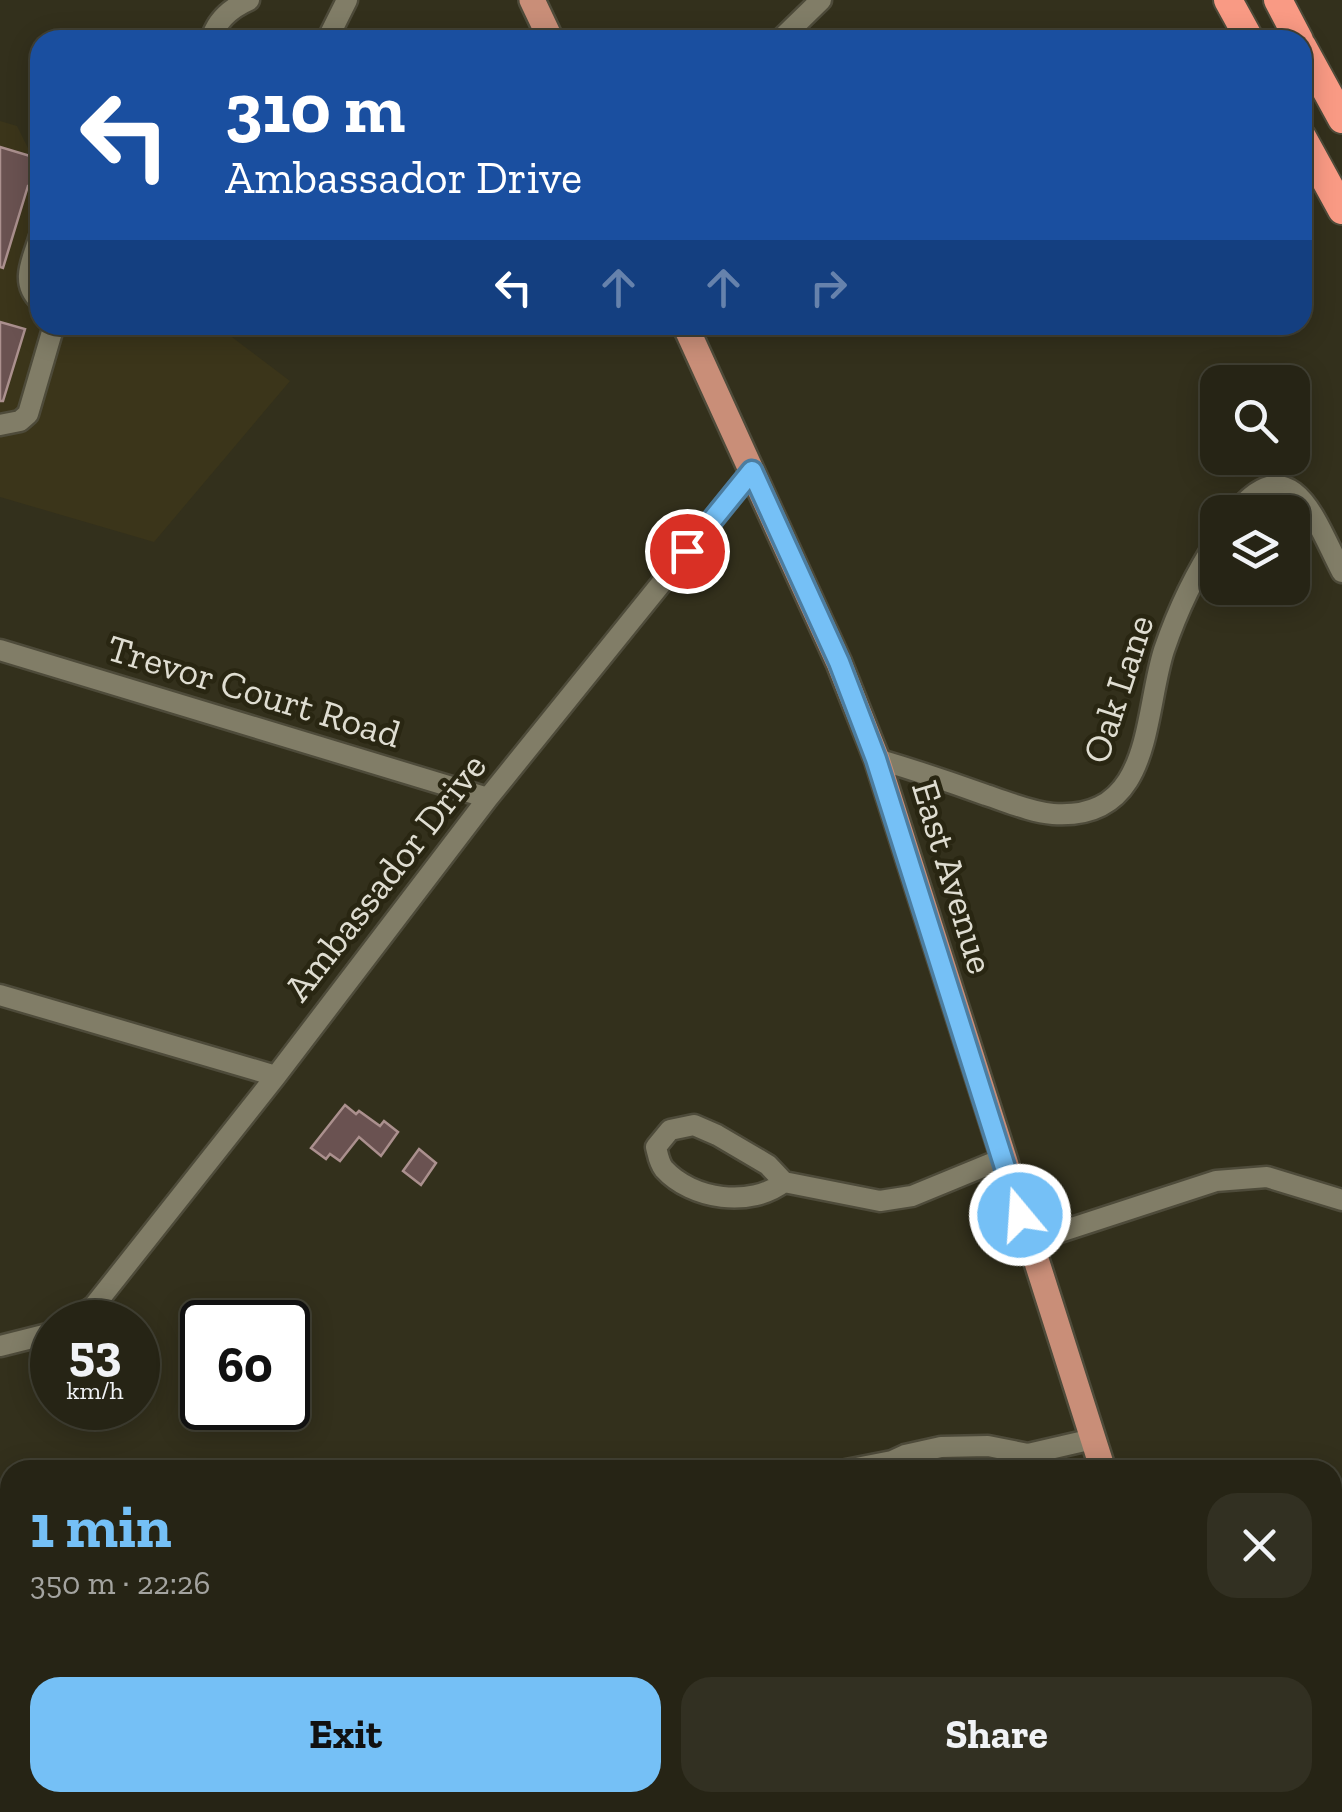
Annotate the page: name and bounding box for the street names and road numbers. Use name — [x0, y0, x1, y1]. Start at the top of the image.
street label: Oak Lane — [1072, 609, 1164, 769]
street label: Trevor Court Road — [102, 625, 406, 757]
street label: Ambassador Drive — [274, 744, 496, 1010]
street label: East Avenue — [902, 775, 1004, 979]

